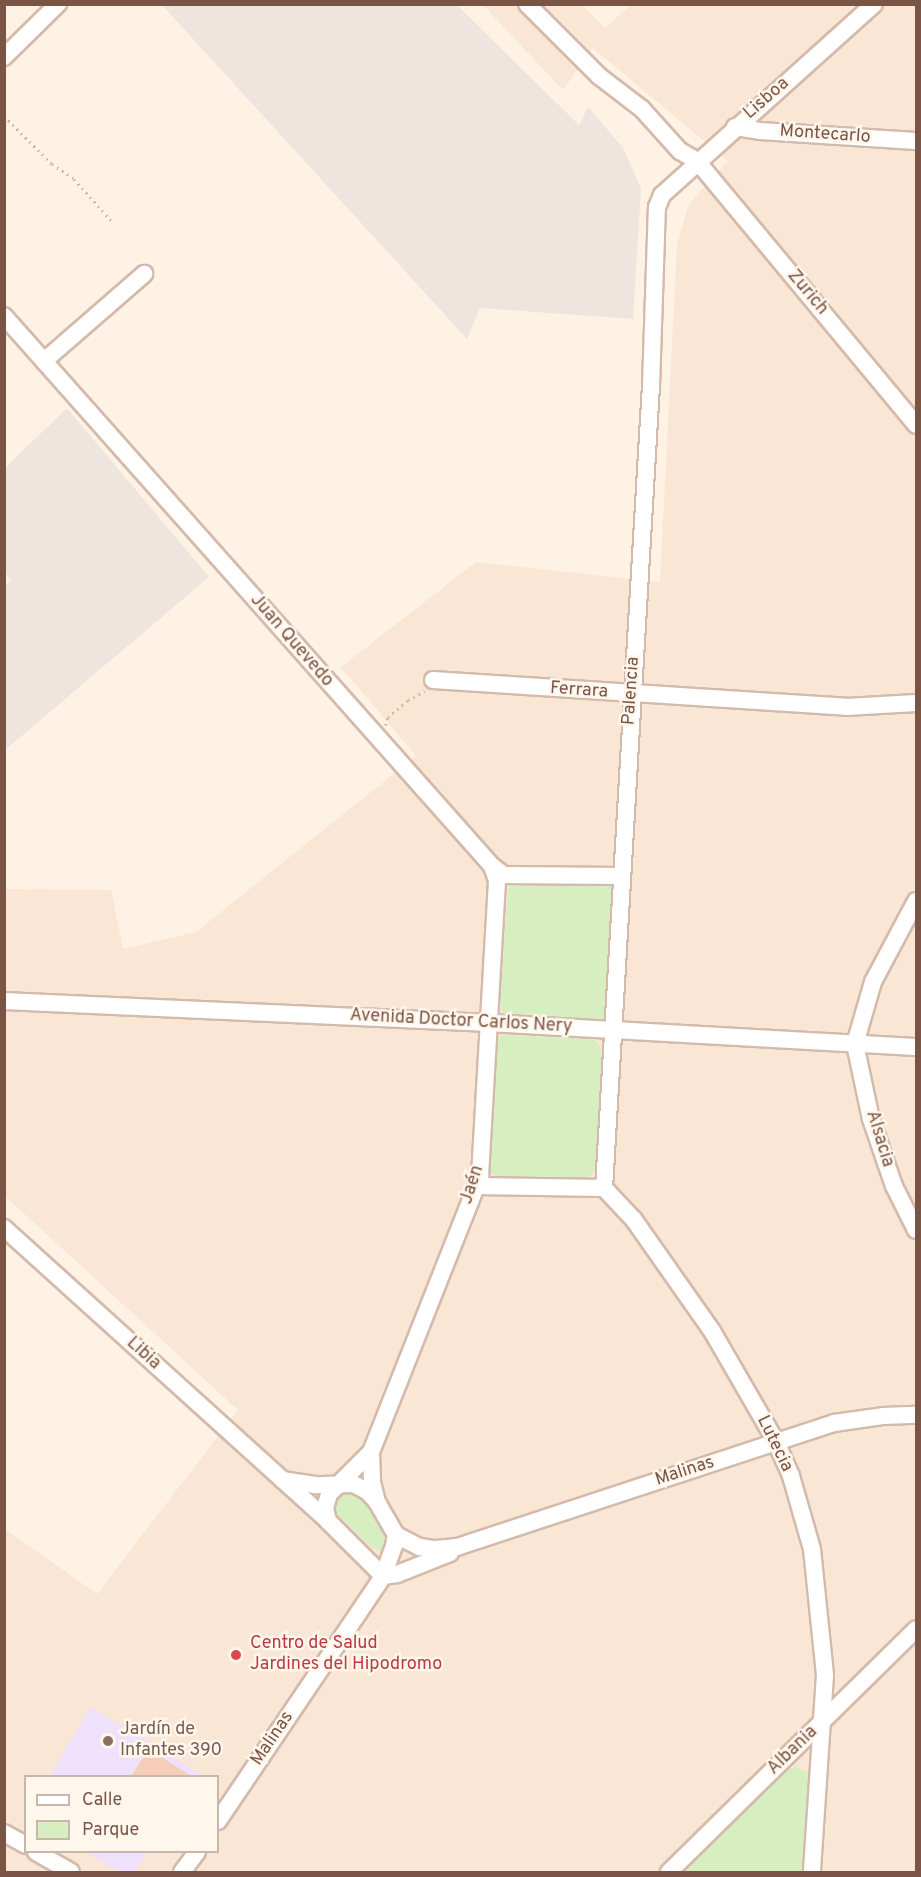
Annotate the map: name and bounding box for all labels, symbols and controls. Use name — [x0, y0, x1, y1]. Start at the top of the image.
street label: Lisboa — [740, 73, 794, 125]
street label: Montecarlo — [779, 121, 871, 149]
street label: Zurich — [782, 266, 832, 320]
street label: Juan Quevedo — [245, 590, 337, 692]
street label: Palencia — [619, 656, 645, 726]
street label: Ferrara — [549, 678, 609, 704]
street label: Avenida Doctor Carlos Nery — [349, 1005, 573, 1039]
street label: Alsacia — [860, 1108, 898, 1170]
street label: Jaén — [457, 1163, 489, 1207]
street label: Libia — [121, 1333, 165, 1375]
street label: Lutecia — [751, 1412, 797, 1476]
street label: Malinas — [653, 1452, 717, 1492]
place label: Centro de Salud Jardines del Hipodromo — [250, 1634, 442, 1676]
marker: Centro de Salud Jardines del Hipodromo — [227, 1646, 245, 1664]
street label: Malinas — [247, 1708, 299, 1770]
place label: Jardín de Infantes 390 — [120, 1720, 222, 1762]
street label: Albania — [763, 1722, 823, 1780]
marker: Jardín de Infantes 390 — [101, 1734, 115, 1748]
legend — [24, 1775, 219, 1853]
text: Calle — [82, 1789, 122, 1812]
text: Parque — [82, 1819, 139, 1842]

